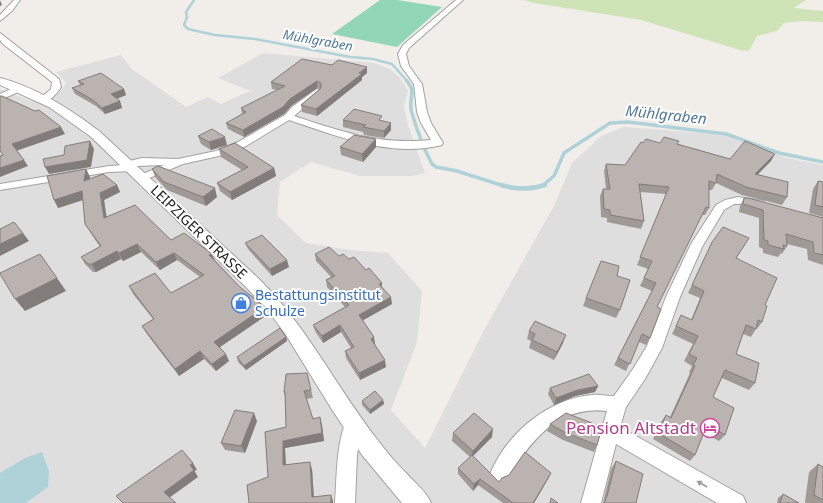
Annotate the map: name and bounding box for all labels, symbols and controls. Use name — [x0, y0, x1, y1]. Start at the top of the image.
water label: Mühlgraben — [282, 25, 354, 55]
water label: Mühlgraben — [624, 100, 708, 128]
street label: LEIPZIGER STRASSE — [147, 181, 252, 283]
place label: Bestattungsinstitut Schulze — [255, 285, 381, 320]
shop icon: Bestattungsinstitut Schulze — [230, 292, 252, 314]
place label: Pension Altstadt — [566, 416, 696, 439]
hotel icon: Pension Altstadt — [699, 417, 721, 439]
one-way arrow — [696, 480, 708, 487]

